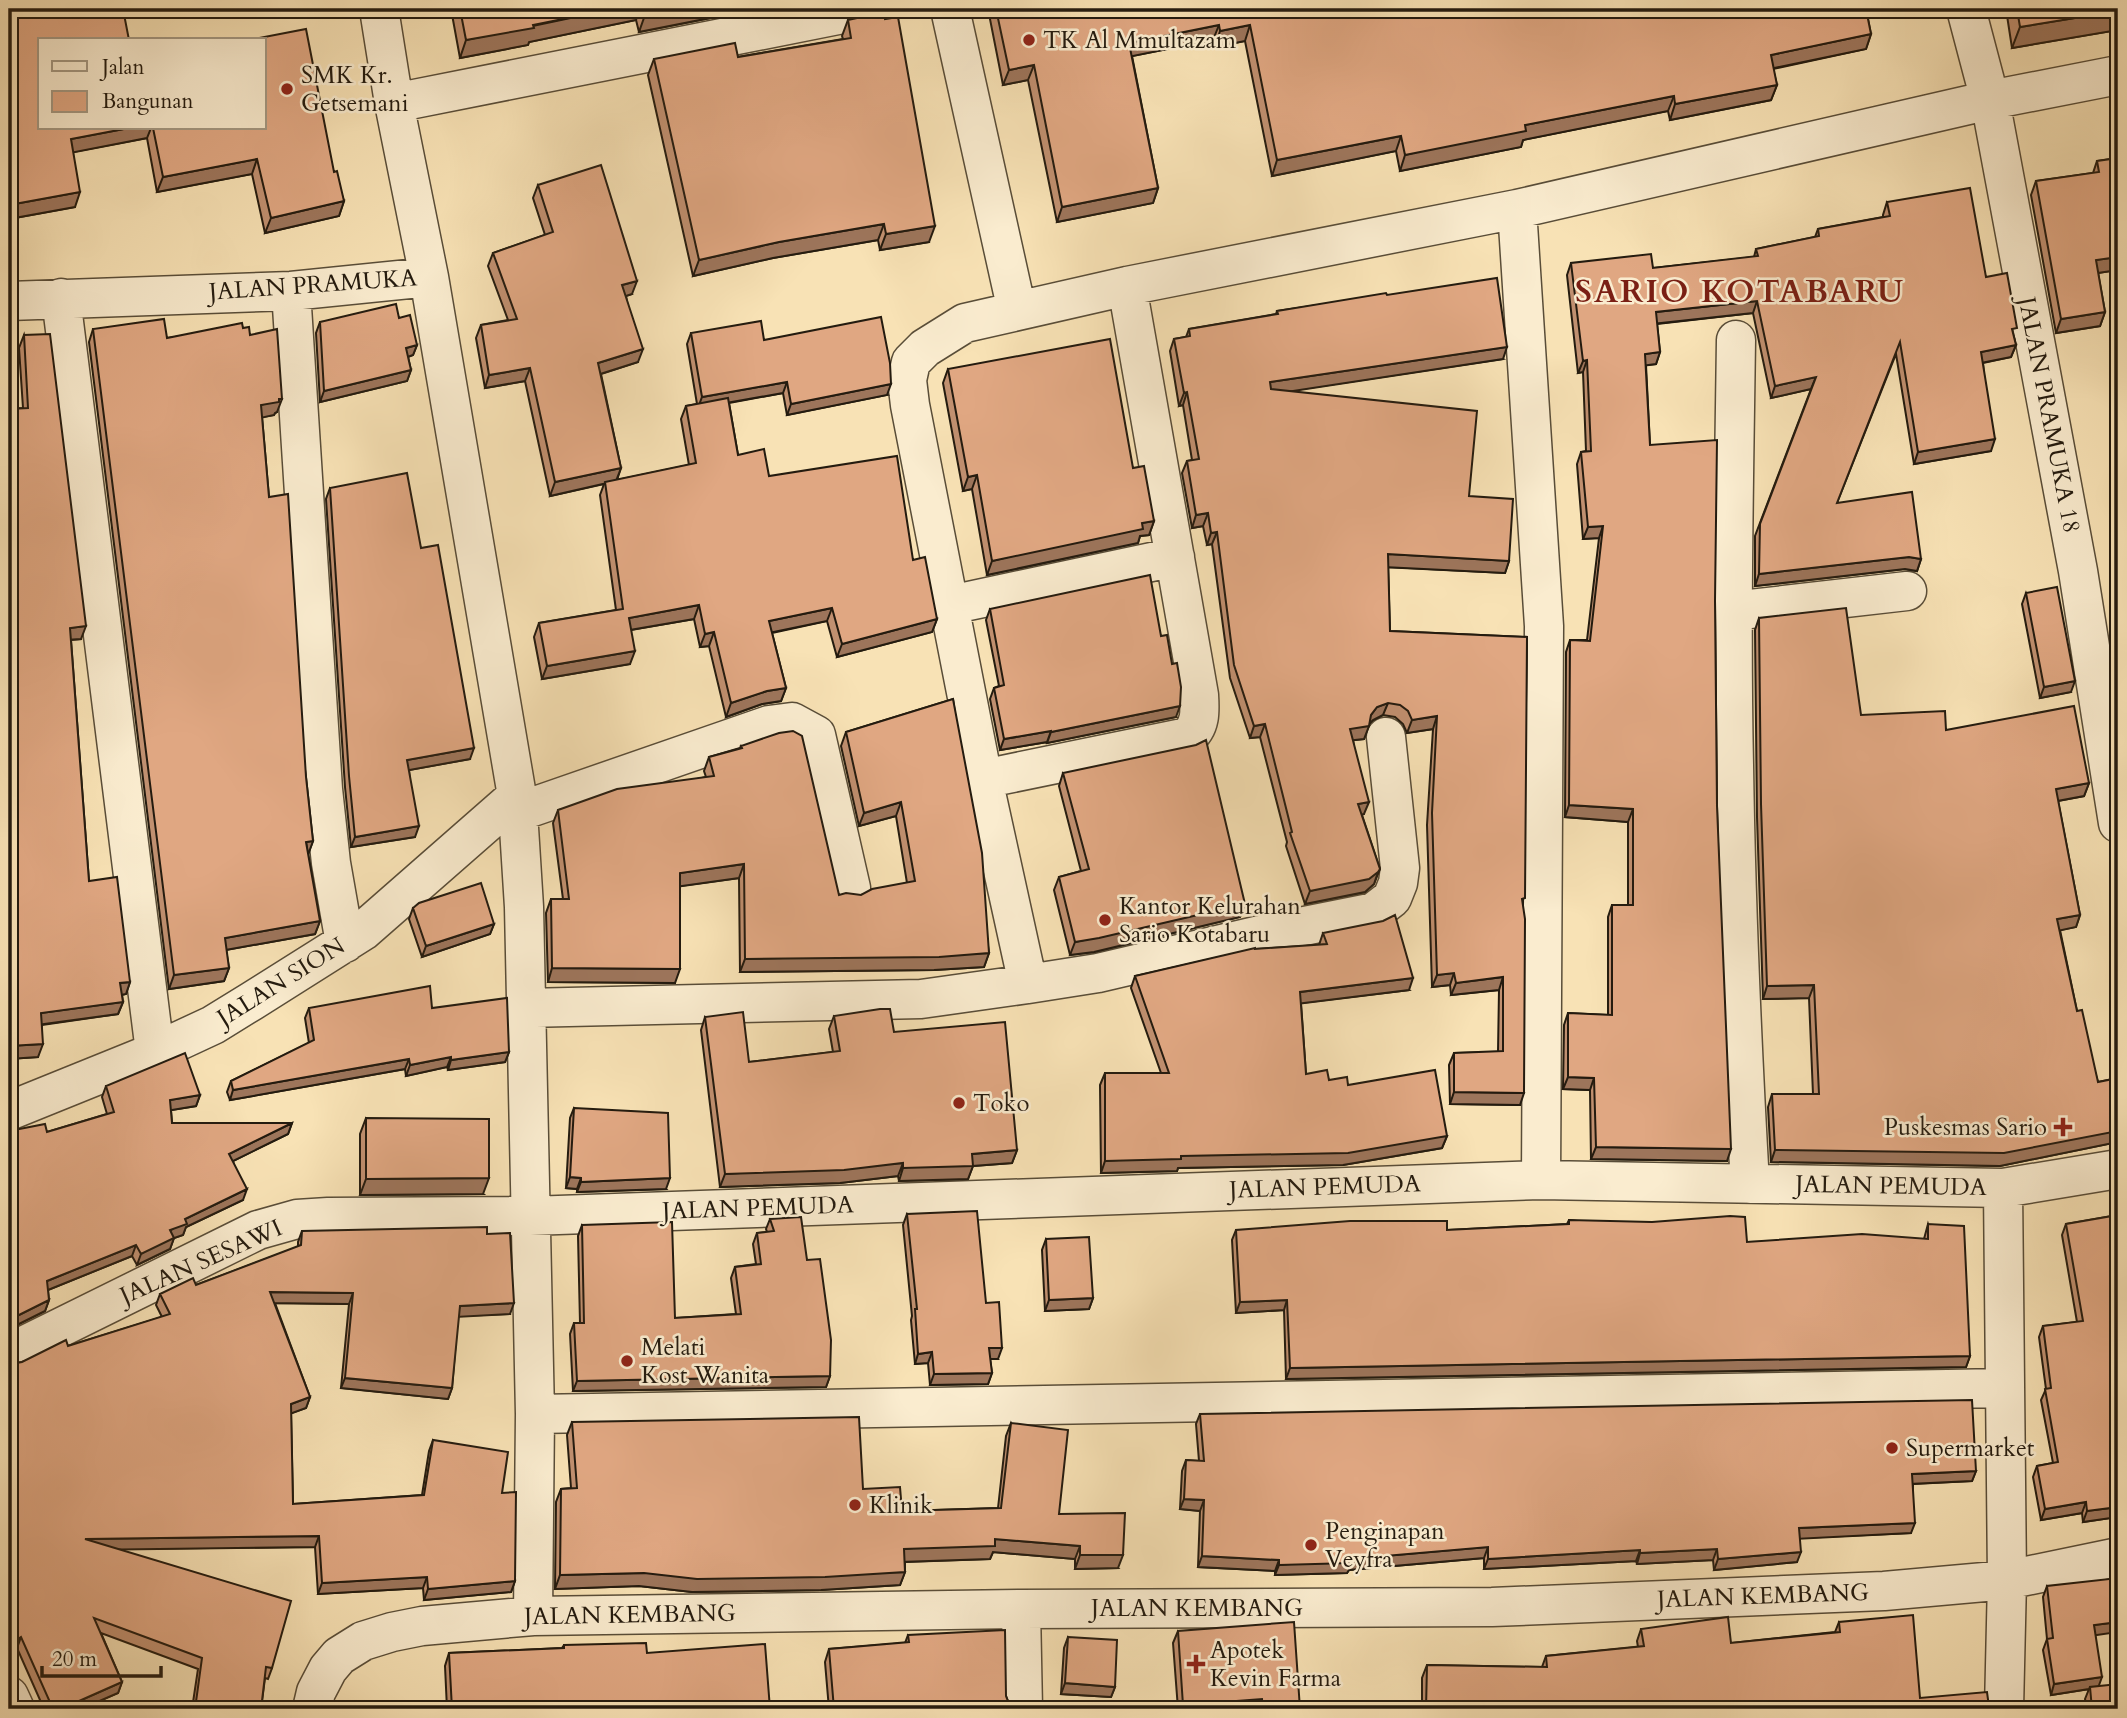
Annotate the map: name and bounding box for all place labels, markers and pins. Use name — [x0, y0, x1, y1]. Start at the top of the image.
place label: TK Al Mmultazam — [1043, 24, 1237, 57]
marker: TK Al Mmultazam — [1021, 32, 1037, 48]
place label: SMK Kr. Getsemani — [301, 59, 409, 120]
marker: SMK Kr. Getsemani — [279, 81, 295, 97]
place label: Kantor Kelurahan Sario Kotabaru — [1119, 890, 1301, 951]
marker: Kantor Kelurahan Sario Kotabaru — [1097, 912, 1113, 928]
place label: Toko — [973, 1087, 1029, 1120]
marker: Toko — [951, 1095, 967, 1111]
place label: Puskesmas Sario — [1884, 1111, 2047, 1144]
marker: Puskesmas Sario — [2053, 1117, 2073, 1137]
place label: Melati Kost Wanita — [641, 1331, 770, 1392]
marker: Melati Kost Wanita — [619, 1353, 635, 1369]
place label: Supermarket — [1906, 1432, 2035, 1465]
marker: Supermarket — [1884, 1440, 1900, 1456]
place label: Klinik — [869, 1489, 933, 1522]
marker: Klinik — [847, 1497, 863, 1513]
place label: Penginapan Veyfra — [1325, 1515, 1445, 1576]
marker: Penginapan Veyfra — [1303, 1537, 1319, 1553]
place label: Apotek Kevin Farma — [1210, 1634, 1342, 1695]
marker: Apotek Kevin Farma — [1188, 1656, 1204, 1672]

